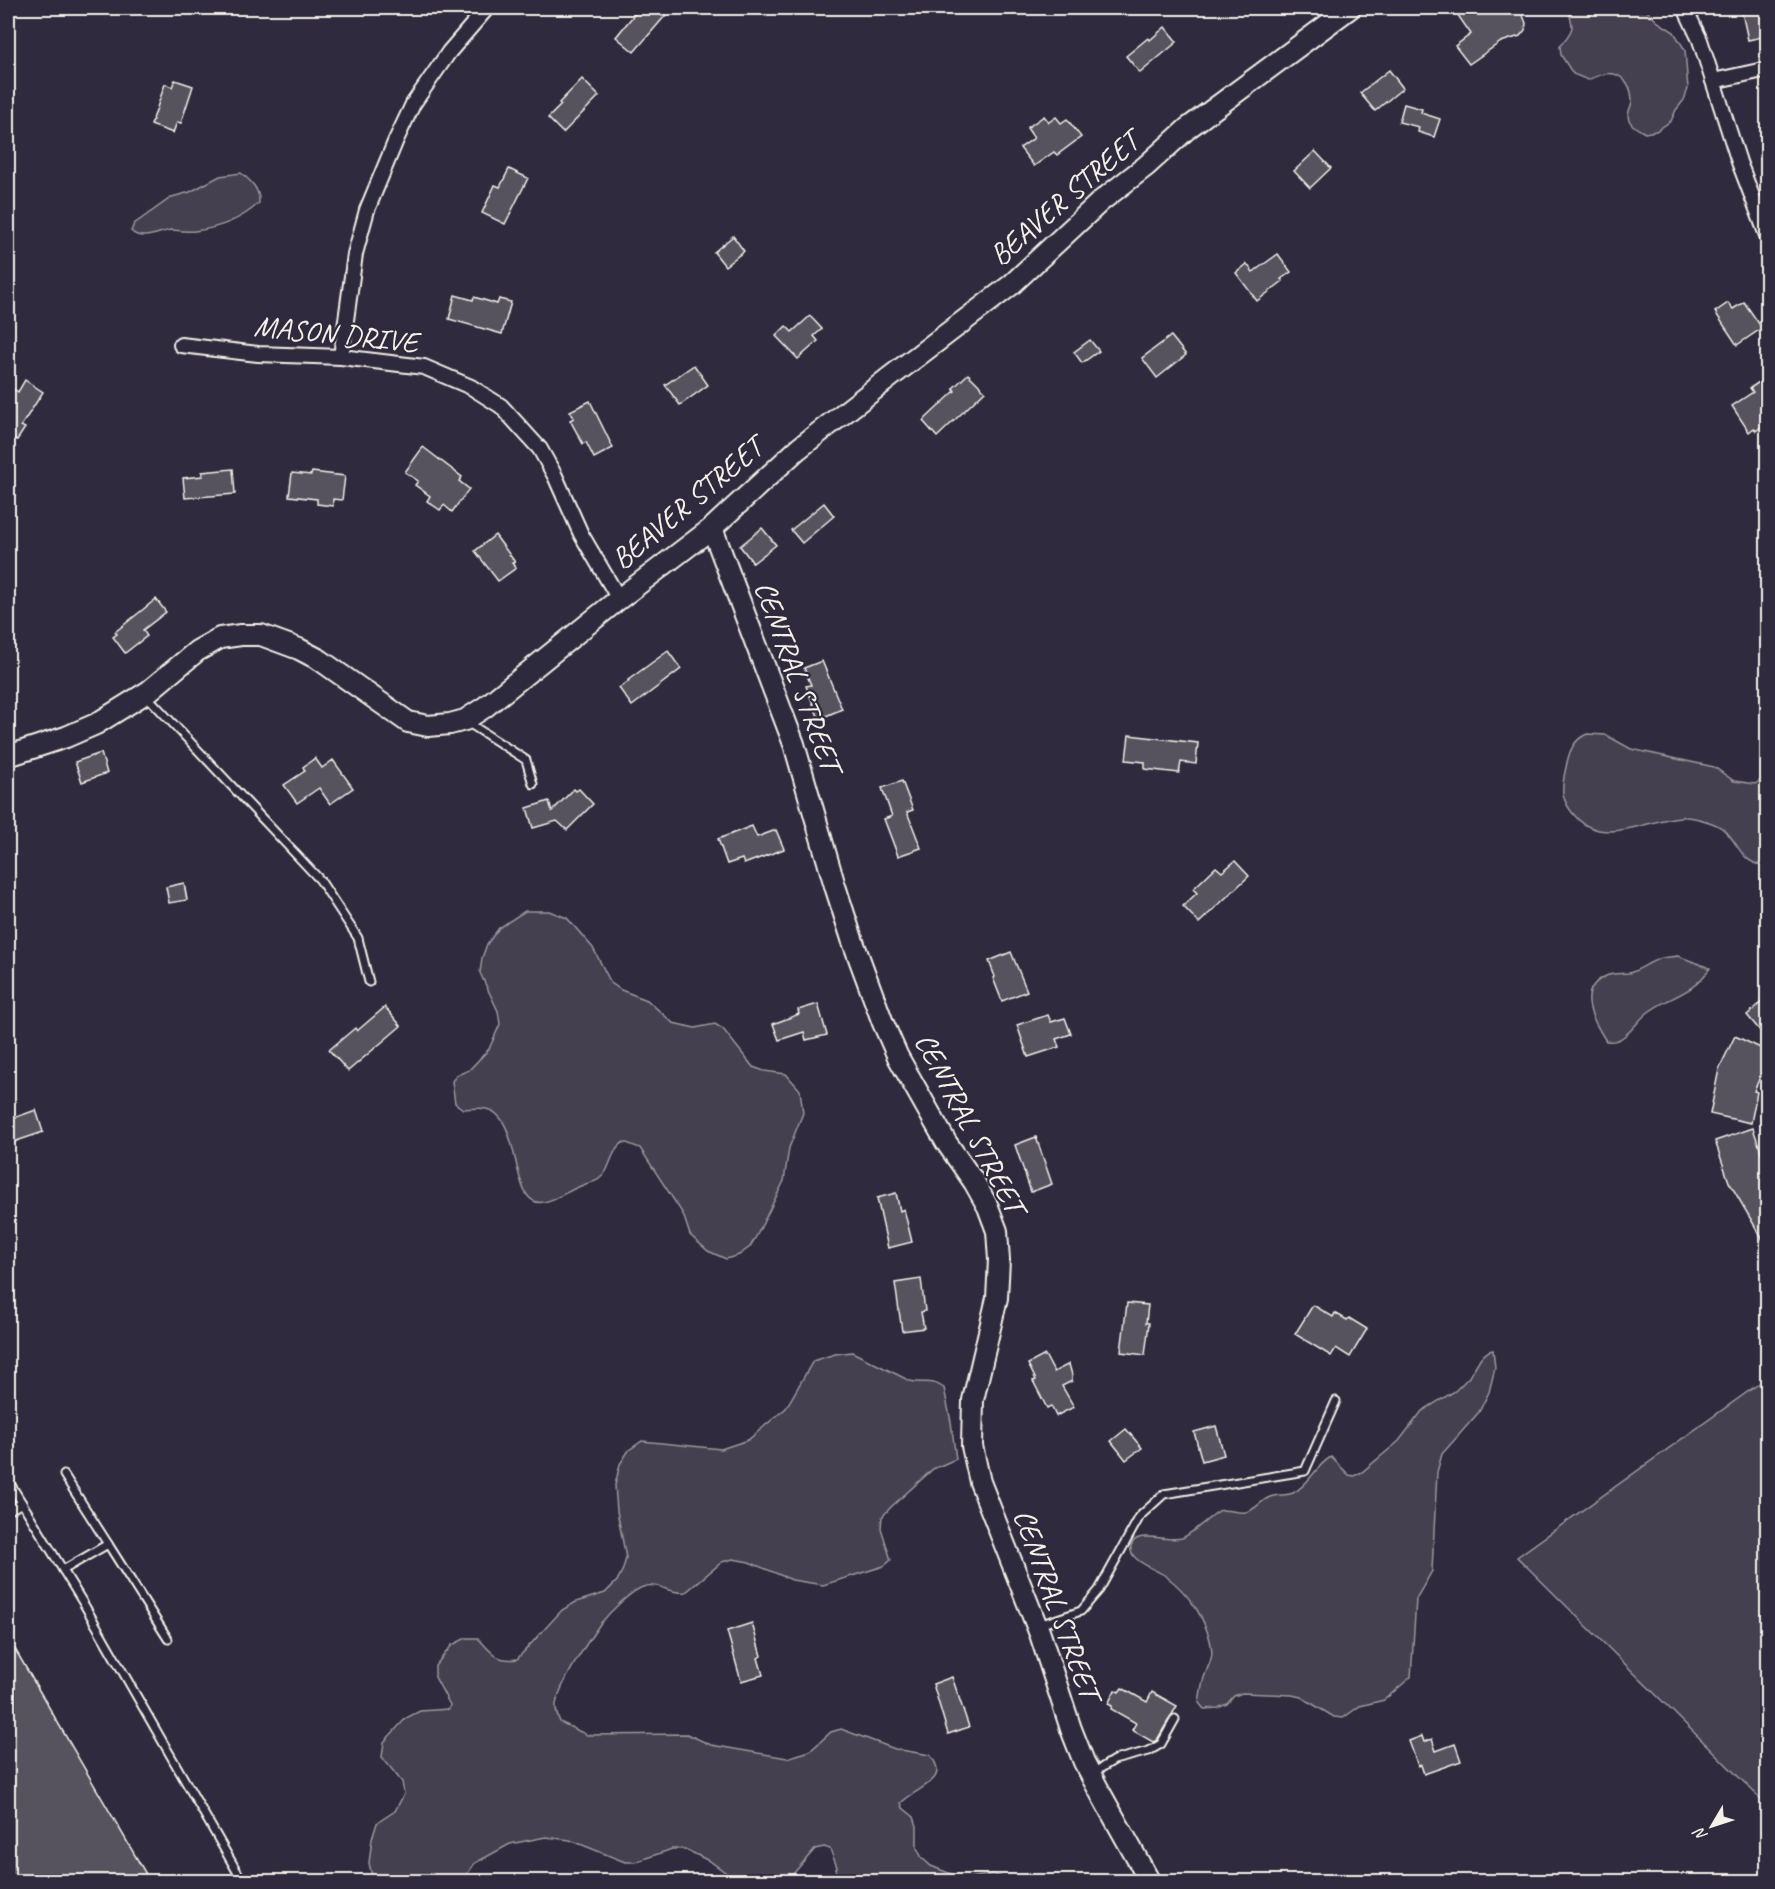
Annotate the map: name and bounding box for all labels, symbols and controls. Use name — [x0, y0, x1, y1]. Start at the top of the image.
street label: BEAVER STREET — [981, 118, 1152, 274]
street label: MASON DRIVE — [252, 307, 424, 362]
street label: BEAVER STREET — [603, 424, 775, 577]
street label: CENTRAL STREET — [746, 576, 852, 783]
street label: CENTRAL STREET — [906, 1026, 1037, 1226]
street label: CENTRAL STREET — [1005, 1504, 1111, 1711]
north arrow — [1682, 1796, 1742, 1856]
text: N — [1688, 1822, 1712, 1845]

